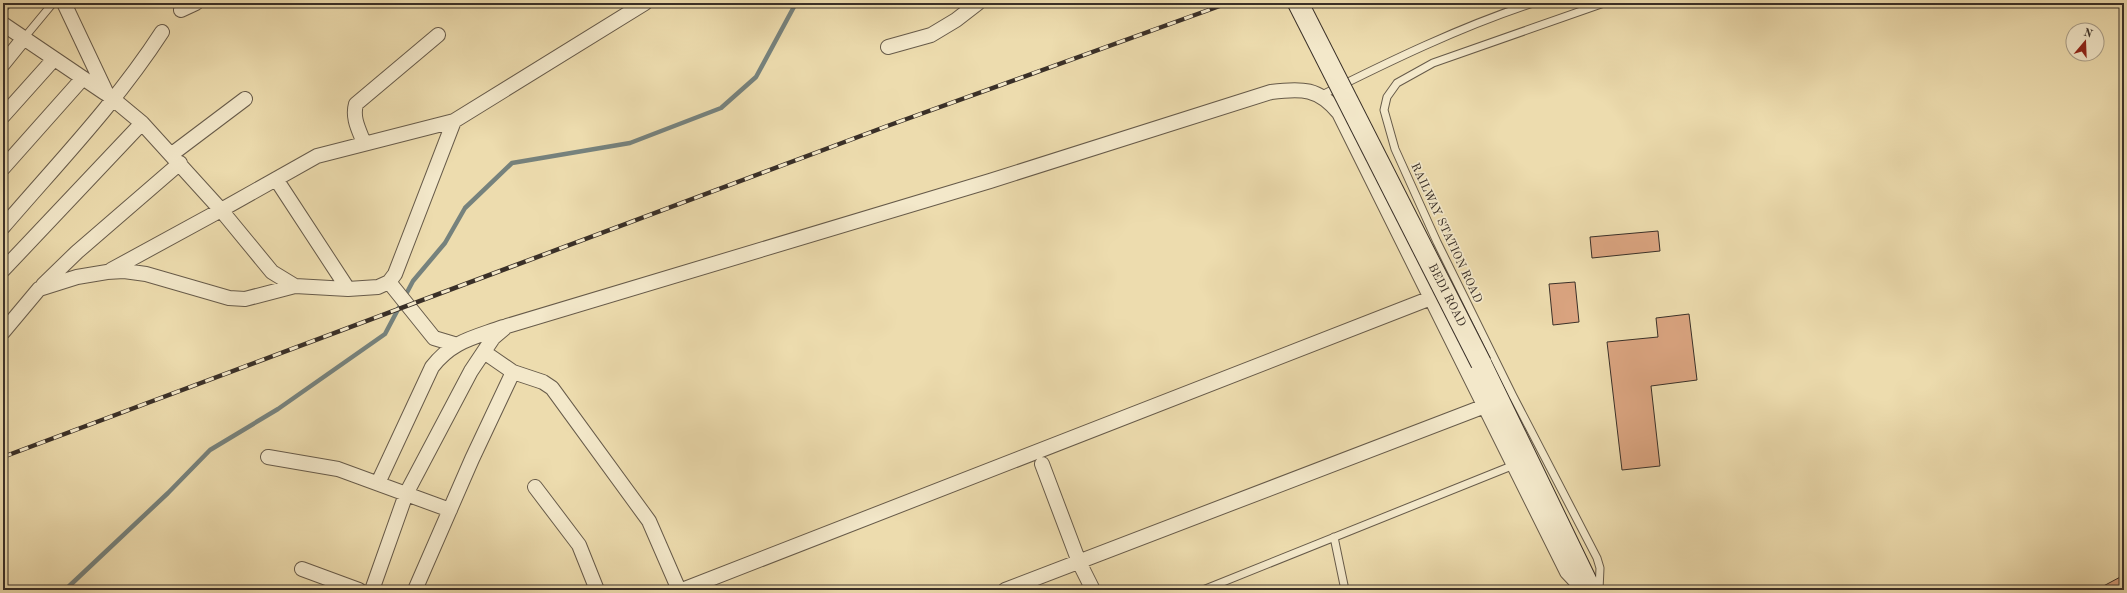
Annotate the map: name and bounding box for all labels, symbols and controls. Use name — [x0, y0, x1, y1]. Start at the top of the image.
north arrow — [2065, 22, 2105, 62]
text: N — [2082, 27, 2094, 41]
street label: RAILWAY STATION ROAD — [1408, 161, 1484, 305]
street label: BEDI ROAD — [1426, 262, 1468, 329]

